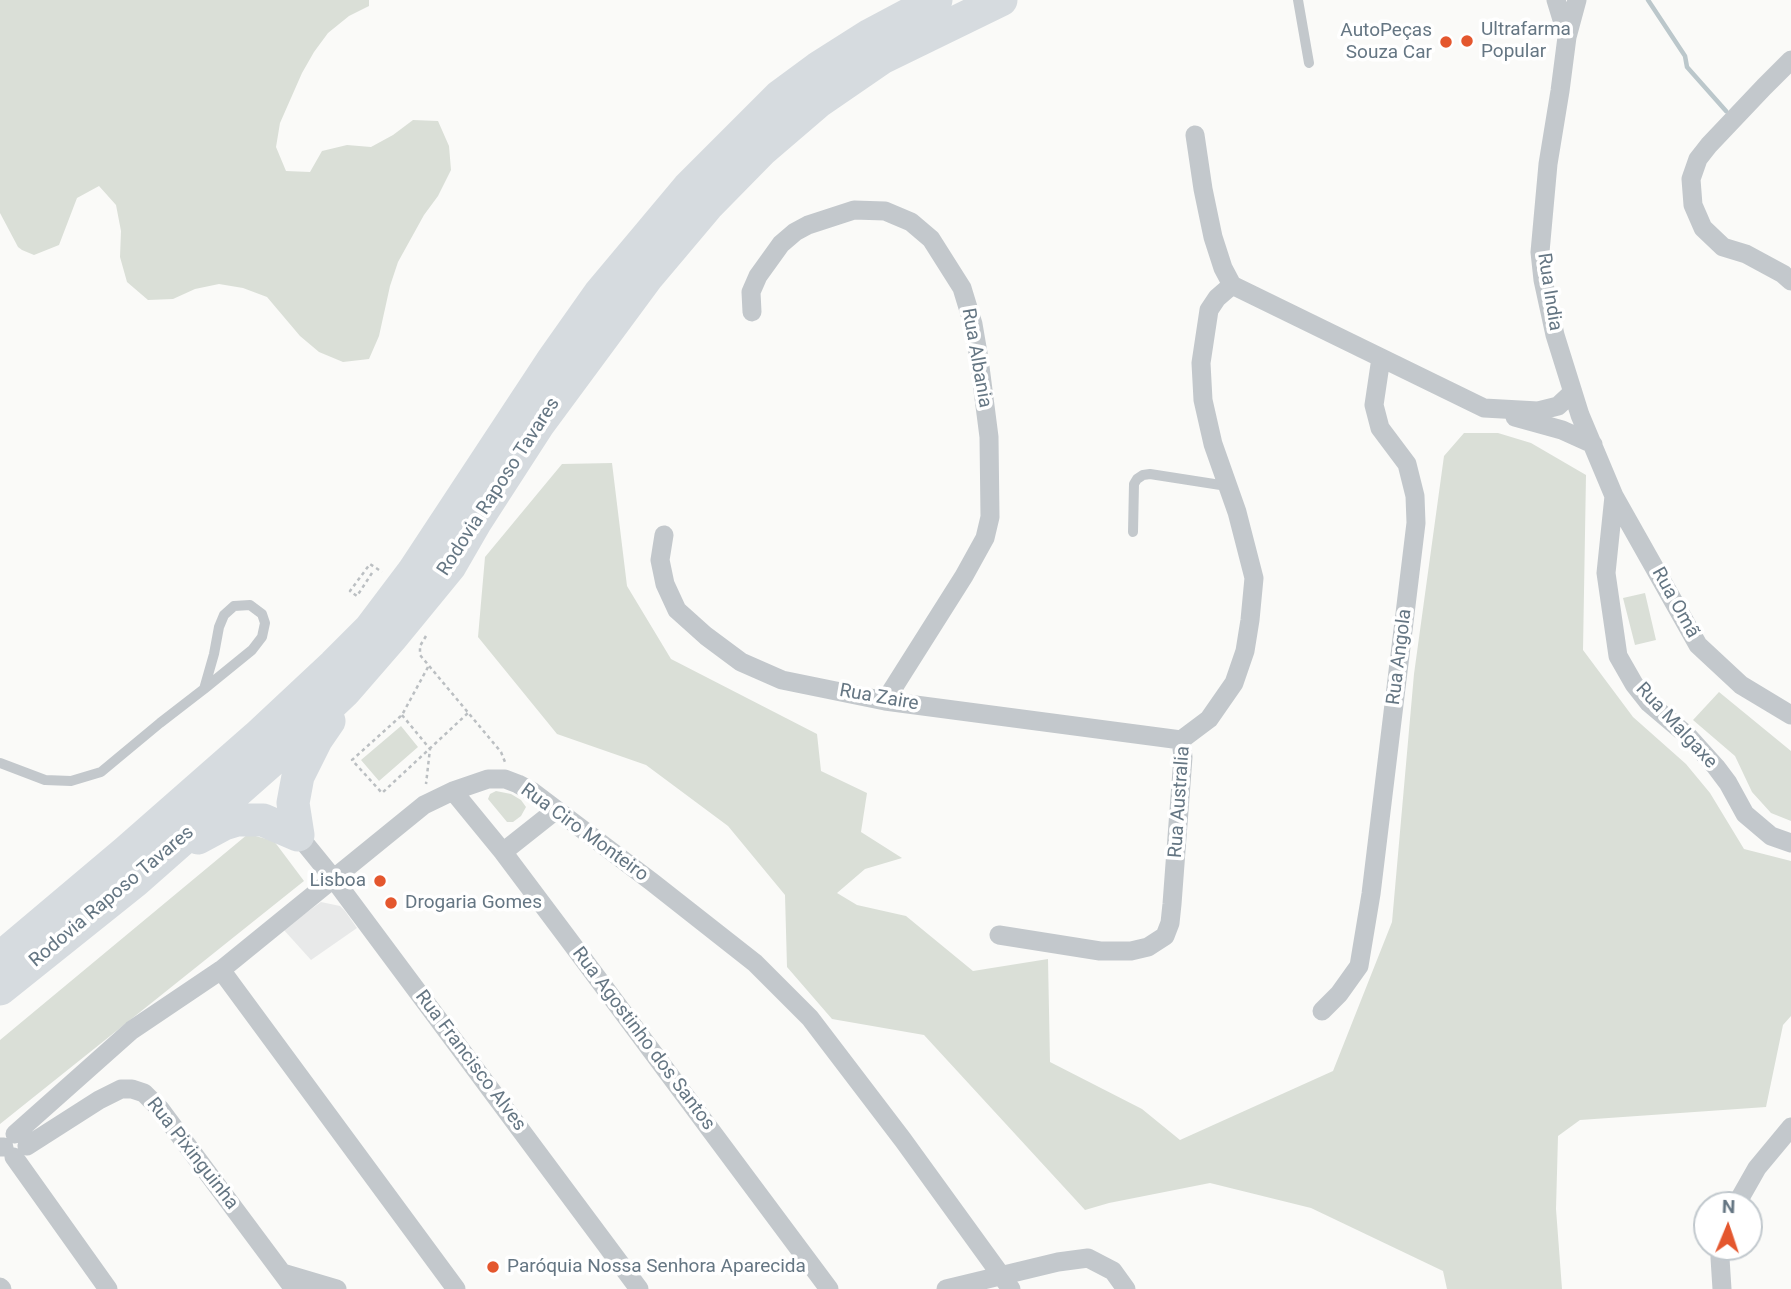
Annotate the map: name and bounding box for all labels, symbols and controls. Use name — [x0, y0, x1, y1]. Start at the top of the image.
place label: Ultrafarma Popular — [1481, 19, 1571, 63]
place label: AutoPeças Souza Car — [1340, 20, 1432, 64]
marker: Ultrafarma Popular — [1459, 33, 1475, 49]
marker: AutoPeças Souza Car — [1438, 34, 1454, 50]
street label: Rua India — [1532, 251, 1566, 333]
street label: Rua Albania — [956, 306, 996, 410]
street label: Rodovia Raposo Tavares — [433, 394, 565, 580]
street label: Rua Omã — [1646, 564, 1704, 642]
street label: Rua Angola — [1383, 608, 1417, 706]
street label: Rua Malgaxe — [1630, 678, 1722, 774]
street label: Rua Zaire — [838, 680, 920, 716]
street label: Rua Australia — [1165, 745, 1195, 859]
street label: Rua Ciro Monteiro — [516, 779, 652, 887]
street label: Rodovia Raposo Tavares — [25, 821, 199, 973]
place label: Lisboa — [310, 870, 366, 892]
marker: Lisboa — [372, 873, 388, 889]
place label: Drogaria Gomes — [405, 892, 542, 914]
marker: Drogaria Gomes — [383, 895, 399, 911]
street label: Rua Agostinho dos Santos — [567, 943, 719, 1135]
street label: Rua Francisco Alves — [410, 986, 530, 1136]
street label: Rua Pixinguinha — [141, 1094, 243, 1214]
north arrow — [1693, 1191, 1763, 1261]
text: N — [1722, 1195, 1736, 1218]
place label: Paróquia Nossa Senhora Aparecida — [507, 1256, 806, 1278]
marker: Paróquia Nossa Senhora Aparecida — [485, 1259, 501, 1275]

